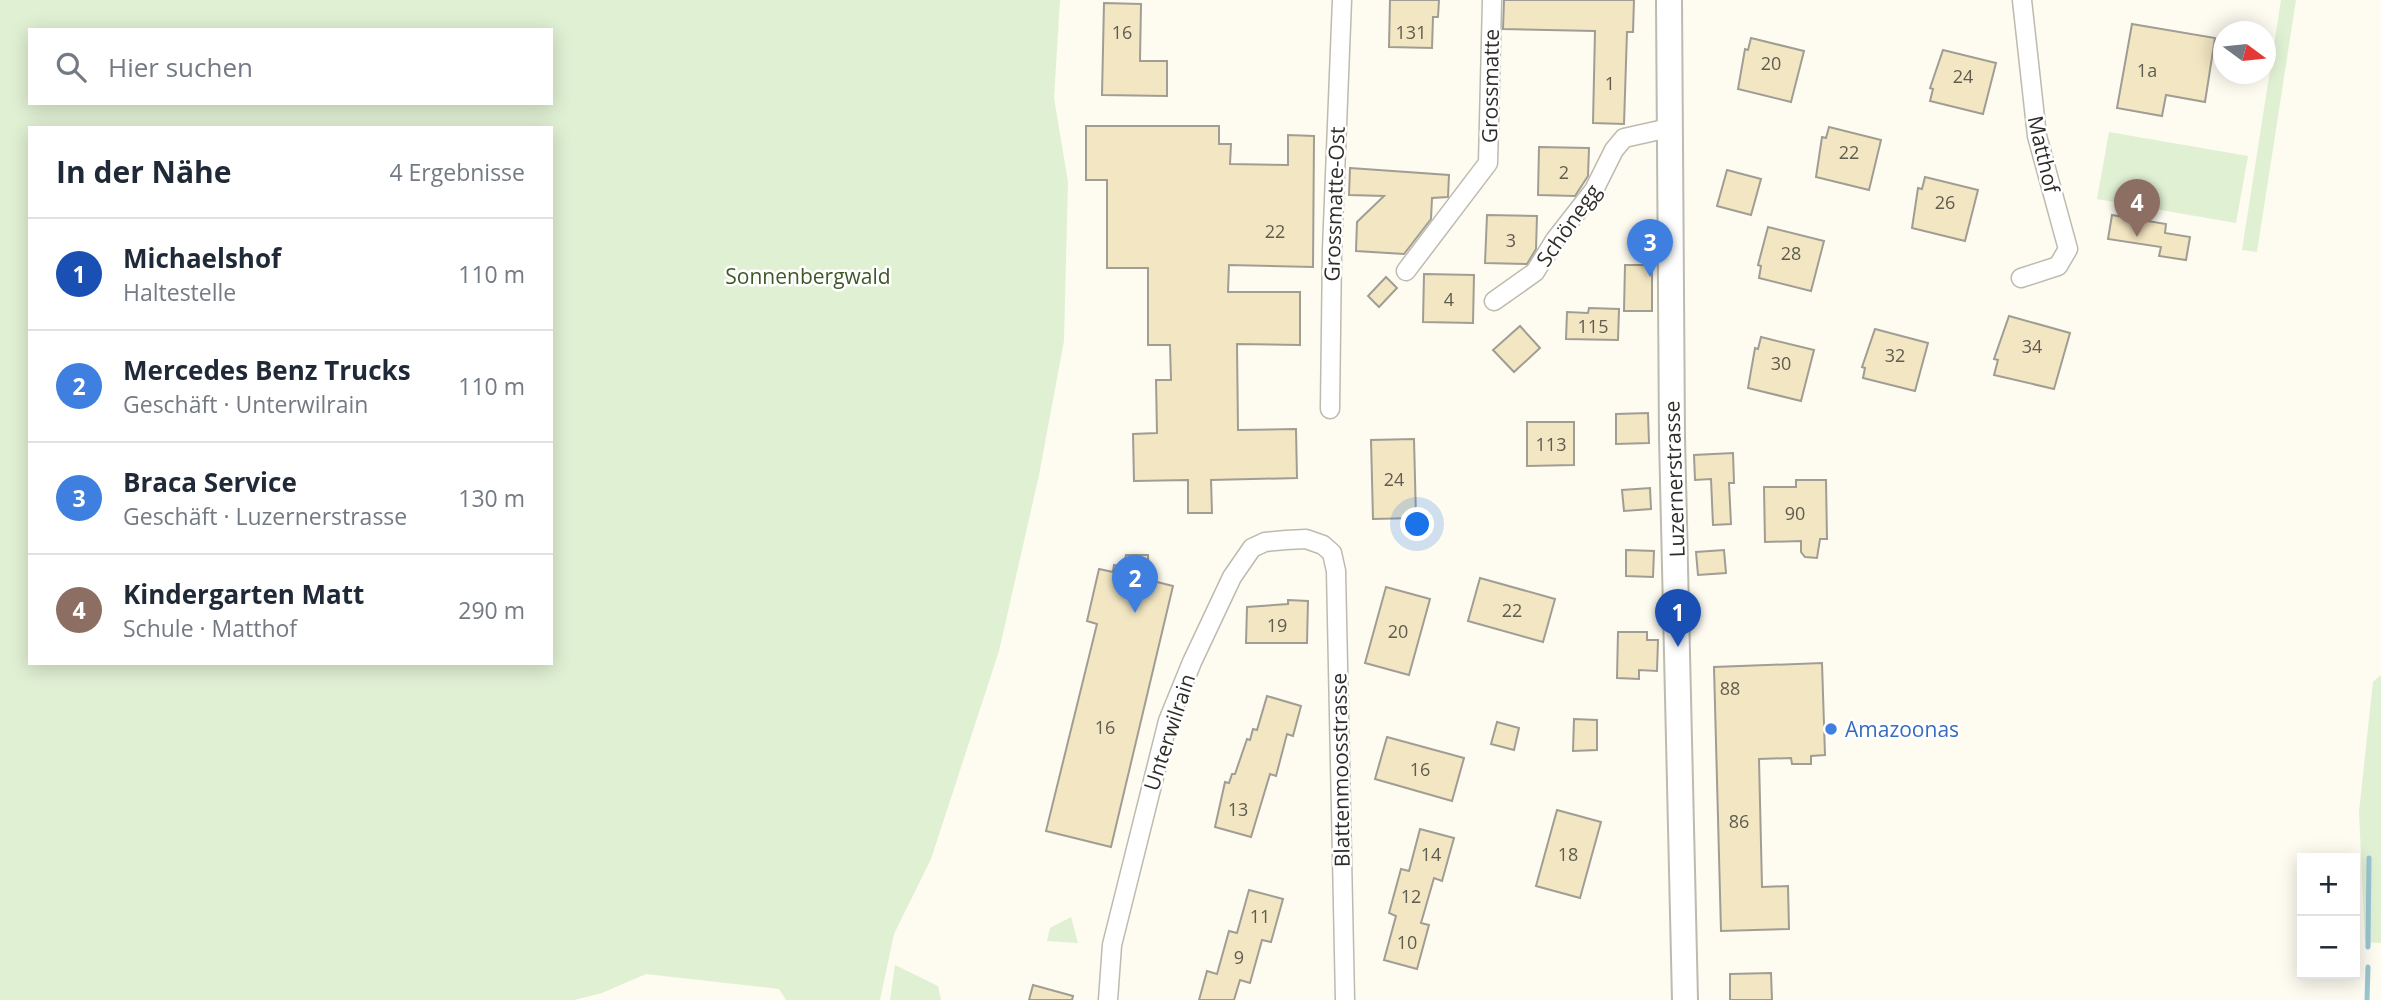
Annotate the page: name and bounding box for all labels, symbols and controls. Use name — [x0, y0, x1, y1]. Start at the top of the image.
house number: 16 — [1112, 20, 1132, 44]
house number: 131 — [1396, 20, 1426, 44]
north arrow — [2213, 21, 2276, 84]
search box — [28, 28, 553, 105]
street label: Grossmatte — [1475, 29, 1505, 143]
icon: search — [52, 48, 90, 86]
text: Hier suchen — [108, 49, 253, 85]
house number: 20 — [1761, 51, 1781, 75]
house number: 1a — [2137, 58, 2157, 82]
house number: 24 — [1953, 64, 1973, 88]
house number: 1 — [1605, 71, 1615, 95]
street label: Matthof — [2022, 113, 2067, 197]
street label: Grossmatte-Ost — [1317, 126, 1351, 282]
house number: 22 — [1839, 140, 1859, 164]
text: In der Nähe — [56, 151, 232, 192]
text: 4 Ergebnisse — [389, 156, 525, 188]
house number: 2 — [1559, 160, 1569, 184]
street label: Schönegg — [1529, 178, 1607, 272]
pin: 4 — [2114, 179, 2160, 237]
house number: 26 — [1935, 190, 1955, 214]
house number: 22 — [1265, 219, 1285, 243]
pin: 3 — [1627, 219, 1673, 277]
house number: 3 — [1506, 228, 1516, 252]
text: Michaelshof — [123, 240, 281, 276]
house number: 28 — [1781, 241, 1801, 265]
text: 1 — [72, 258, 86, 290]
text: 110 m — [458, 258, 525, 290]
park label: Sonnenbergwald — [725, 262, 891, 290]
text: Haltestelle — [123, 276, 236, 308]
house number: 4 — [1444, 287, 1454, 311]
house number: 115 — [1578, 314, 1608, 338]
house number: 34 — [2022, 334, 2042, 358]
house number: 32 — [1885, 343, 1905, 367]
house number: 30 — [1771, 351, 1791, 375]
text: Mercedes Benz Trucks — [123, 352, 411, 388]
text: 2 — [72, 370, 86, 402]
text: 110 m — [458, 370, 525, 402]
text: Geschäft · Unterwilrain — [123, 388, 368, 420]
street label: Luzernerstrasse — [1657, 400, 1691, 558]
house number: 113 — [1536, 432, 1566, 456]
text: Braca Service — [123, 464, 297, 500]
house number: 24 — [1384, 467, 1404, 491]
text: 3 — [72, 482, 86, 514]
text: 130 m — [458, 482, 525, 514]
text: Geschäft · Luzernerstrasse — [123, 500, 407, 532]
house number: 90 — [1785, 501, 1805, 525]
your location — [1400, 507, 1434, 541]
pin: 2 — [1112, 555, 1158, 613]
text: Kindergarten Matt — [123, 576, 364, 612]
pin: 1 — [1655, 589, 1701, 647]
text: 4 — [72, 594, 86, 626]
text: 290 m — [458, 594, 525, 626]
house number: 22 — [1502, 598, 1522, 622]
text: Schule · Matthof — [123, 612, 297, 644]
house number: 19 — [1267, 613, 1287, 637]
house number: 20 — [1388, 619, 1408, 643]
street label: Unterwilrain — [1137, 670, 1201, 794]
street label: Blattenmoosstrasse — [1324, 673, 1356, 867]
house number: 88 — [1720, 676, 1740, 700]
house number: 16 — [1095, 715, 1115, 739]
place label: Amazoonas — [1845, 715, 1959, 743]
marker: Amazoonas — [1823, 721, 1839, 737]
house number: 16 — [1410, 757, 1430, 781]
house number: 13 — [1228, 797, 1248, 821]
house number: 86 — [1729, 809, 1749, 833]
house number: 14 — [1421, 842, 1441, 866]
house number: 18 — [1558, 842, 1578, 866]
map controls — [2297, 853, 2360, 979]
button: + — [2297, 853, 2360, 916]
house number: 12 — [1401, 884, 1421, 908]
house number: 11 — [1250, 904, 1270, 928]
button: − — [2297, 916, 2360, 979]
house number: 10 — [1397, 930, 1417, 954]
house number: 9 — [1234, 945, 1244, 969]

